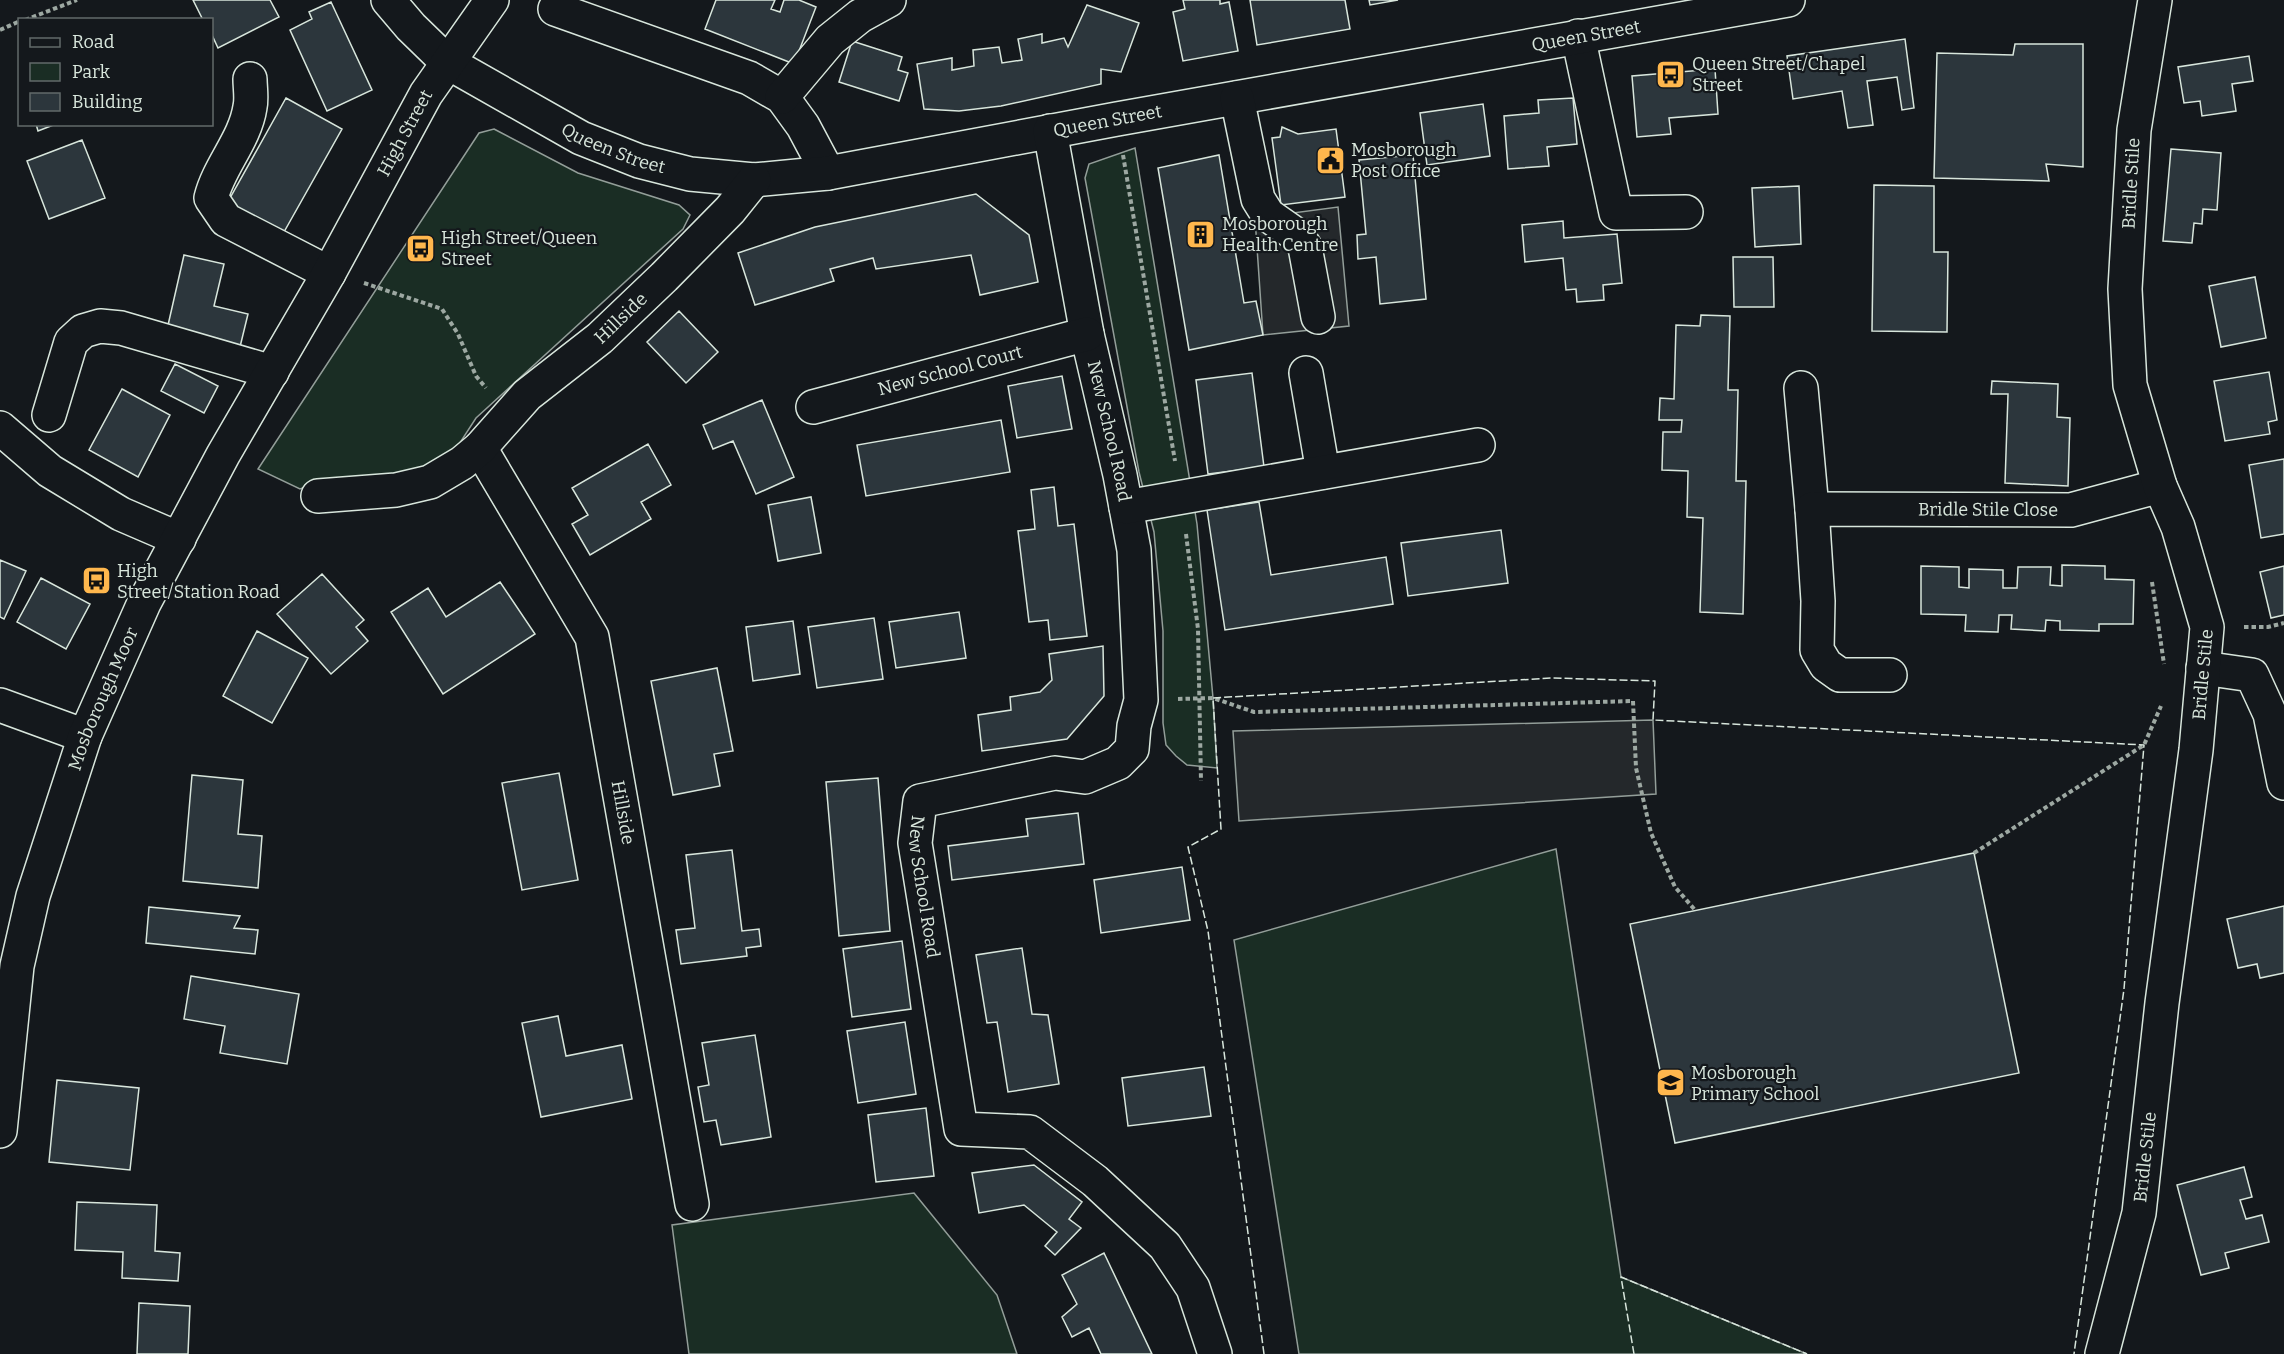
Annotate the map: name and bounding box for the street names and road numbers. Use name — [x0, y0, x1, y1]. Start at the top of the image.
street label: Queen Street — [1530, 15, 1643, 56]
street label: High Street — [372, 86, 437, 180]
street label: Queen Street — [1051, 100, 1164, 142]
street label: Queen Street — [557, 118, 668, 178]
street label: Bridle Stile — [2117, 137, 2145, 230]
street label: Hillside — [590, 288, 652, 348]
street label: New School Court — [875, 341, 1025, 400]
street label: New School Road — [1083, 358, 1136, 504]
street label: Bridle Stile Close — [1918, 498, 2058, 521]
street label: Mosborough Moor — [63, 624, 143, 773]
street label: Bridle Stile — [2188, 628, 2218, 721]
street label: Hillside — [607, 779, 639, 846]
street label: New School Road — [903, 814, 944, 960]
street label: Bridle Stile — [2129, 1111, 2161, 1204]

